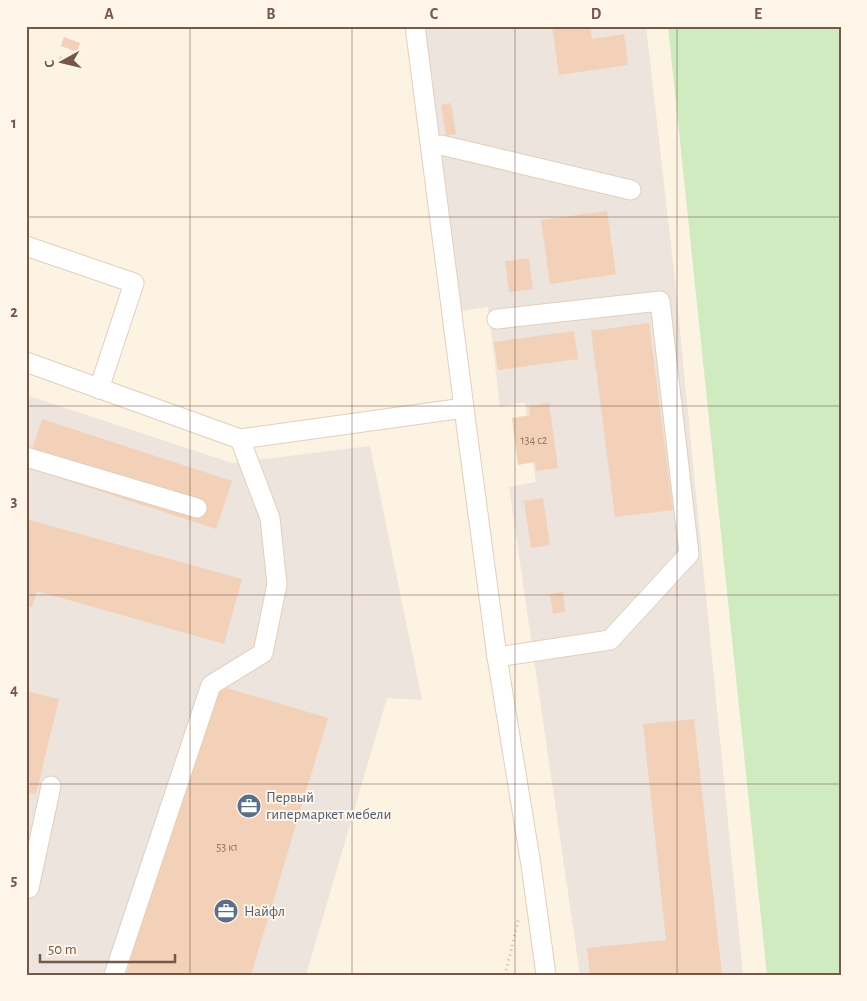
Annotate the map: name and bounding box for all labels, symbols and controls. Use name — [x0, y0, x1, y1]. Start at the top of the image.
text: A — [104, 6, 114, 22]
text: B — [266, 6, 276, 22]
text: C — [430, 6, 439, 22]
text: D — [591, 6, 602, 22]
text: E — [754, 6, 762, 22]
north arrow — [38, 38, 88, 88]
text: С — [43, 59, 58, 68]
text: 1 — [11, 115, 17, 131]
text: 2 — [10, 304, 18, 320]
house number: 134 с2 — [520, 434, 548, 446]
text: 3 — [11, 493, 18, 509]
text: 4 — [10, 682, 18, 698]
place label: Первый гипермаркет мебели — [266, 790, 391, 822]
office icon: Первый гипермаркет мебели — [236, 793, 262, 819]
house number: 53 к1 — [216, 841, 238, 853]
text: 5 — [11, 872, 18, 888]
office icon: Найфл — [213, 898, 239, 924]
place label: Найфл — [244, 904, 285, 919]
scale bar — [40, 931, 175, 963]
text: 50 m — [48, 942, 77, 957]

